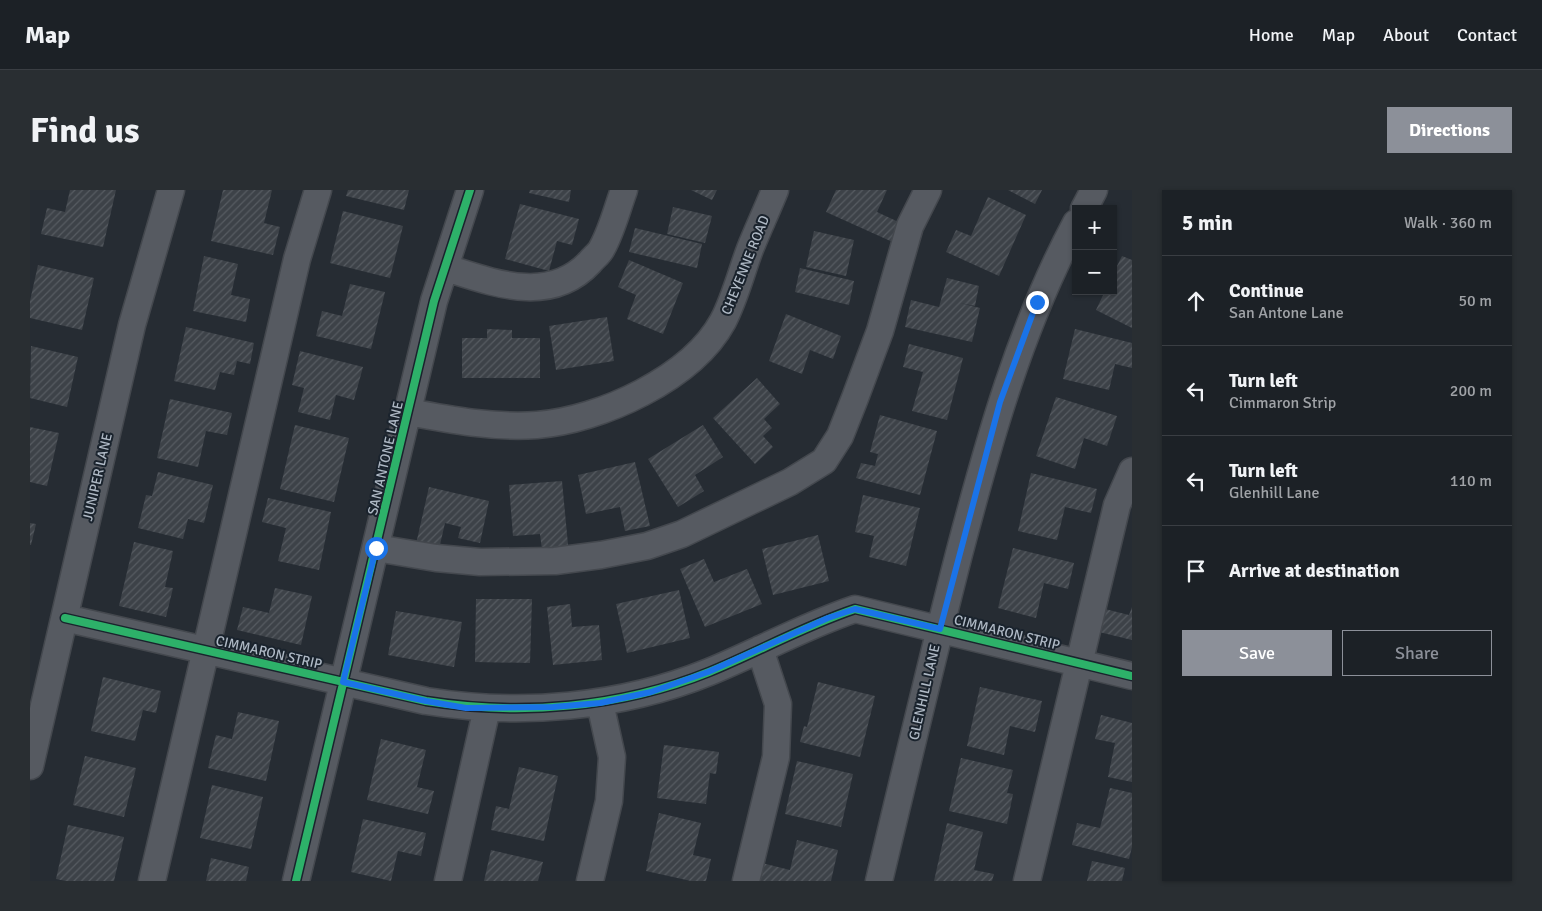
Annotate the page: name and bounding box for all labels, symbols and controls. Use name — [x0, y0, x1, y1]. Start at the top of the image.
text: Map — [25, 20, 70, 50]
text: Home — [1249, 24, 1294, 46]
text: Map — [1322, 24, 1355, 46]
text: About — [1383, 24, 1429, 46]
text: Contact — [1457, 24, 1517, 46]
button: Directions — [1387, 107, 1512, 153]
text: Find us — [30, 109, 140, 152]
map controls — [1072, 205, 1117, 295]
button: + — [1072, 205, 1117, 250]
text: 5 min — [1182, 210, 1233, 236]
street label: CHEYENNE ROAD — [718, 213, 773, 317]
text: Walk · 360 m — [1404, 213, 1492, 233]
button: − — [1072, 250, 1117, 295]
text: Continue — [1229, 279, 1304, 303]
icon: ahead — [1182, 287, 1210, 315]
route end — [1026, 291, 1049, 314]
text: 50 m — [1458, 291, 1492, 311]
text: San Antone Lane — [1229, 303, 1344, 323]
text: Turn left — [1229, 369, 1298, 393]
icon: left — [1182, 377, 1210, 405]
text: 200 m — [1450, 381, 1492, 401]
text: Cimmaron Strip — [1229, 393, 1336, 413]
street label: SAN ANTONE LANE — [364, 399, 407, 517]
street label: JUNIPER LANE — [79, 431, 116, 523]
text: Turn left — [1229, 459, 1298, 483]
icon: left — [1182, 467, 1210, 495]
text: 110 m — [1450, 471, 1492, 491]
text: Glenhill Lane — [1229, 483, 1319, 503]
route start — [365, 537, 388, 560]
icon: arrive — [1182, 557, 1210, 585]
text: Arrive at destination — [1229, 559, 1400, 583]
street label: CIMMARON STRIP — [952, 611, 1062, 654]
button: Save — [1182, 630, 1332, 676]
button: Share — [1342, 630, 1492, 676]
street label: CIMMARON STRIP — [214, 632, 324, 673]
street label: GLENHILL LANE — [905, 643, 944, 742]

